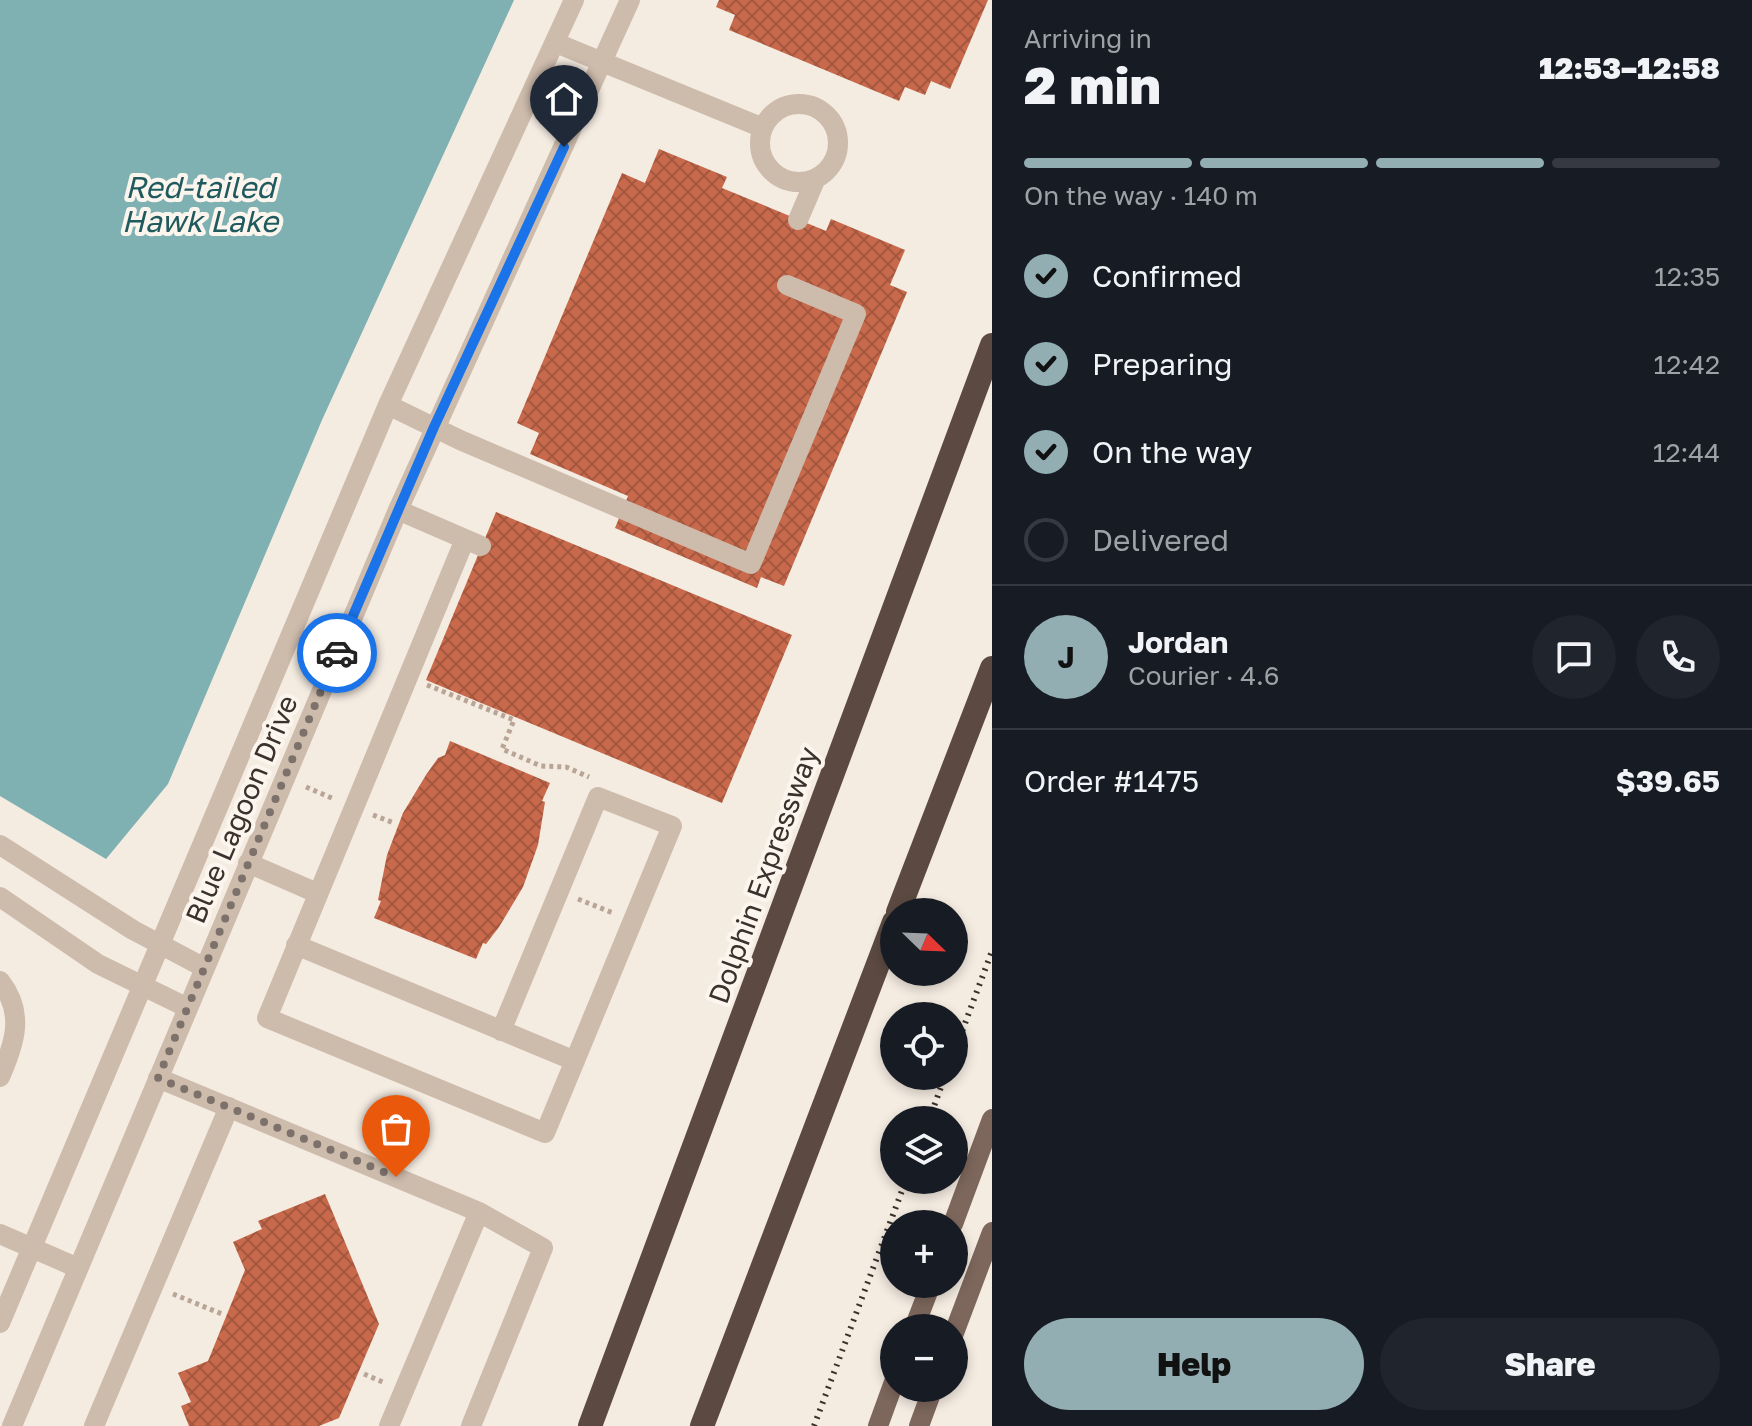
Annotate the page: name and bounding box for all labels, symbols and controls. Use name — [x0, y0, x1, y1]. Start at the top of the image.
text: Arriving in — [1024, 23, 1152, 54]
text: 12:53–12:58 — [1539, 50, 1720, 86]
text: 2 min — [1024, 53, 1161, 115]
pin — [530, 65, 598, 147]
icon: home — [542, 77, 586, 121]
water label: Red-tailed Hawk Lake — [122, 169, 281, 239]
text: On the way · 140 m — [1024, 180, 1258, 211]
icon: check — [1024, 254, 1068, 298]
text: Confirmed — [1092, 258, 1242, 294]
text: 12:35 — [1654, 261, 1720, 292]
icon: check — [1024, 342, 1068, 386]
text: Preparing — [1092, 346, 1233, 382]
text: 12:42 — [1654, 349, 1720, 380]
icon: check — [1024, 430, 1068, 474]
text: On the way — [1092, 434, 1252, 470]
text: 12:44 — [1653, 437, 1720, 468]
text: Delivered — [1092, 522, 1229, 558]
courier — [297, 613, 377, 693]
button: chat — [1532, 615, 1616, 699]
button: phone — [1636, 615, 1720, 699]
text: Jordan — [1128, 624, 1228, 660]
icon: car — [315, 631, 359, 675]
text: J — [1057, 639, 1075, 675]
text: Courier · 4.6 — [1128, 660, 1280, 691]
street label: Blue Lagoon Drive — [178, 690, 304, 928]
street label: Dolphin Expressway — [701, 742, 825, 1008]
text: Order #1475 — [1024, 763, 1199, 799]
text: $39.65 — [1616, 763, 1720, 799]
north arrow — [880, 898, 968, 986]
map controls — [880, 898, 968, 1402]
button: locate — [880, 1002, 968, 1090]
pin — [362, 1095, 430, 1177]
button: layers — [880, 1106, 968, 1194]
icon: bag — [374, 1107, 418, 1151]
button: + — [880, 1210, 968, 1298]
button: − — [880, 1314, 968, 1402]
button: Help — [1024, 1318, 1364, 1410]
button: Share — [1380, 1318, 1720, 1410]

